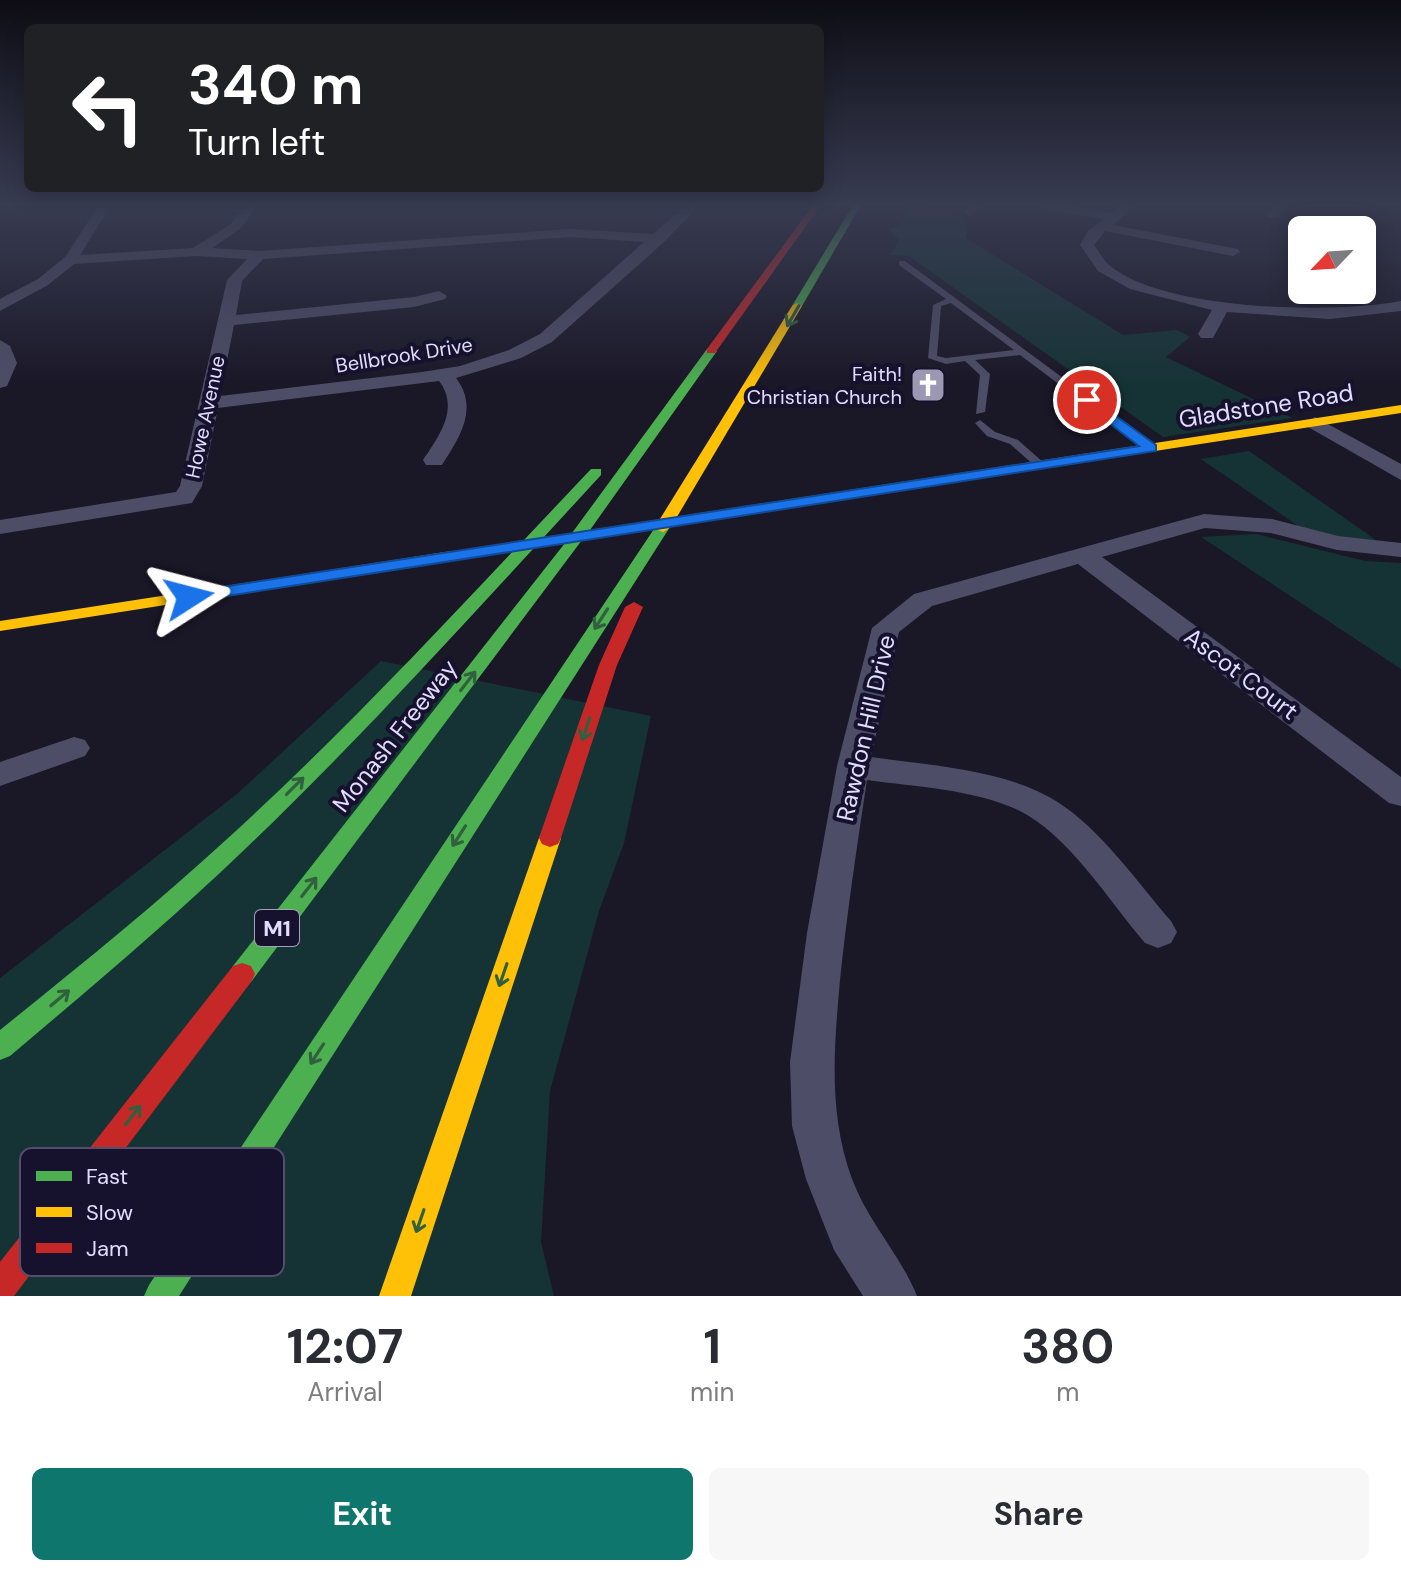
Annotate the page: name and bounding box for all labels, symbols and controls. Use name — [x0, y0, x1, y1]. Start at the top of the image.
text: 340 m — [188, 48, 363, 121]
icon: left — [56, 56, 160, 160]
text: Turn left — [188, 119, 325, 166]
north arrow — [1288, 216, 1376, 304]
map controls — [1288, 216, 1376, 304]
one-way arrow — [785, 304, 801, 327]
street label: Bellbrook Drive — [334, 331, 474, 379]
street label: Howe Avenue — [179, 353, 231, 481]
place label: Faith! Christian Church — [747, 361, 902, 410]
church icon: Faith! Christian Church — [909, 366, 947, 404]
pin — [1053, 366, 1121, 434]
street label: Gladstone Road — [1177, 376, 1355, 435]
icon: arrive — [1065, 378, 1109, 422]
position arrow — [147, 555, 231, 639]
one-way arrow — [592, 607, 609, 629]
street label: Ascot Court — [1178, 621, 1304, 727]
street label: Rawdon Hill Drive — [829, 632, 902, 824]
street label: Monash Freeway — [325, 653, 464, 818]
one-way arrow — [459, 671, 476, 692]
one-way arrow — [578, 716, 593, 741]
one-way arrow — [285, 777, 304, 796]
one-way arrow — [450, 825, 467, 847]
one-way arrow — [300, 877, 317, 898]
road number: M1 — [255, 910, 299, 946]
one-way arrow — [494, 962, 509, 987]
one-way arrow — [49, 989, 70, 1006]
one-way arrow — [309, 1043, 325, 1065]
one-way arrow — [125, 1105, 142, 1126]
legend — [20, 1148, 284, 1276]
text: Fast — [86, 1162, 128, 1191]
text: Slow — [86, 1198, 133, 1227]
one-way arrow — [411, 1209, 426, 1234]
text: Jam — [86, 1234, 129, 1263]
text: 12:07 — [287, 1315, 403, 1378]
text: 1 — [704, 1315, 721, 1378]
text: 380 — [1021, 1315, 1114, 1378]
text: Arrival — [307, 1375, 383, 1409]
text: min — [690, 1375, 734, 1409]
text: m — [1056, 1375, 1079, 1409]
button: Exit — [32, 1468, 693, 1560]
button: Share — [709, 1468, 1369, 1560]

